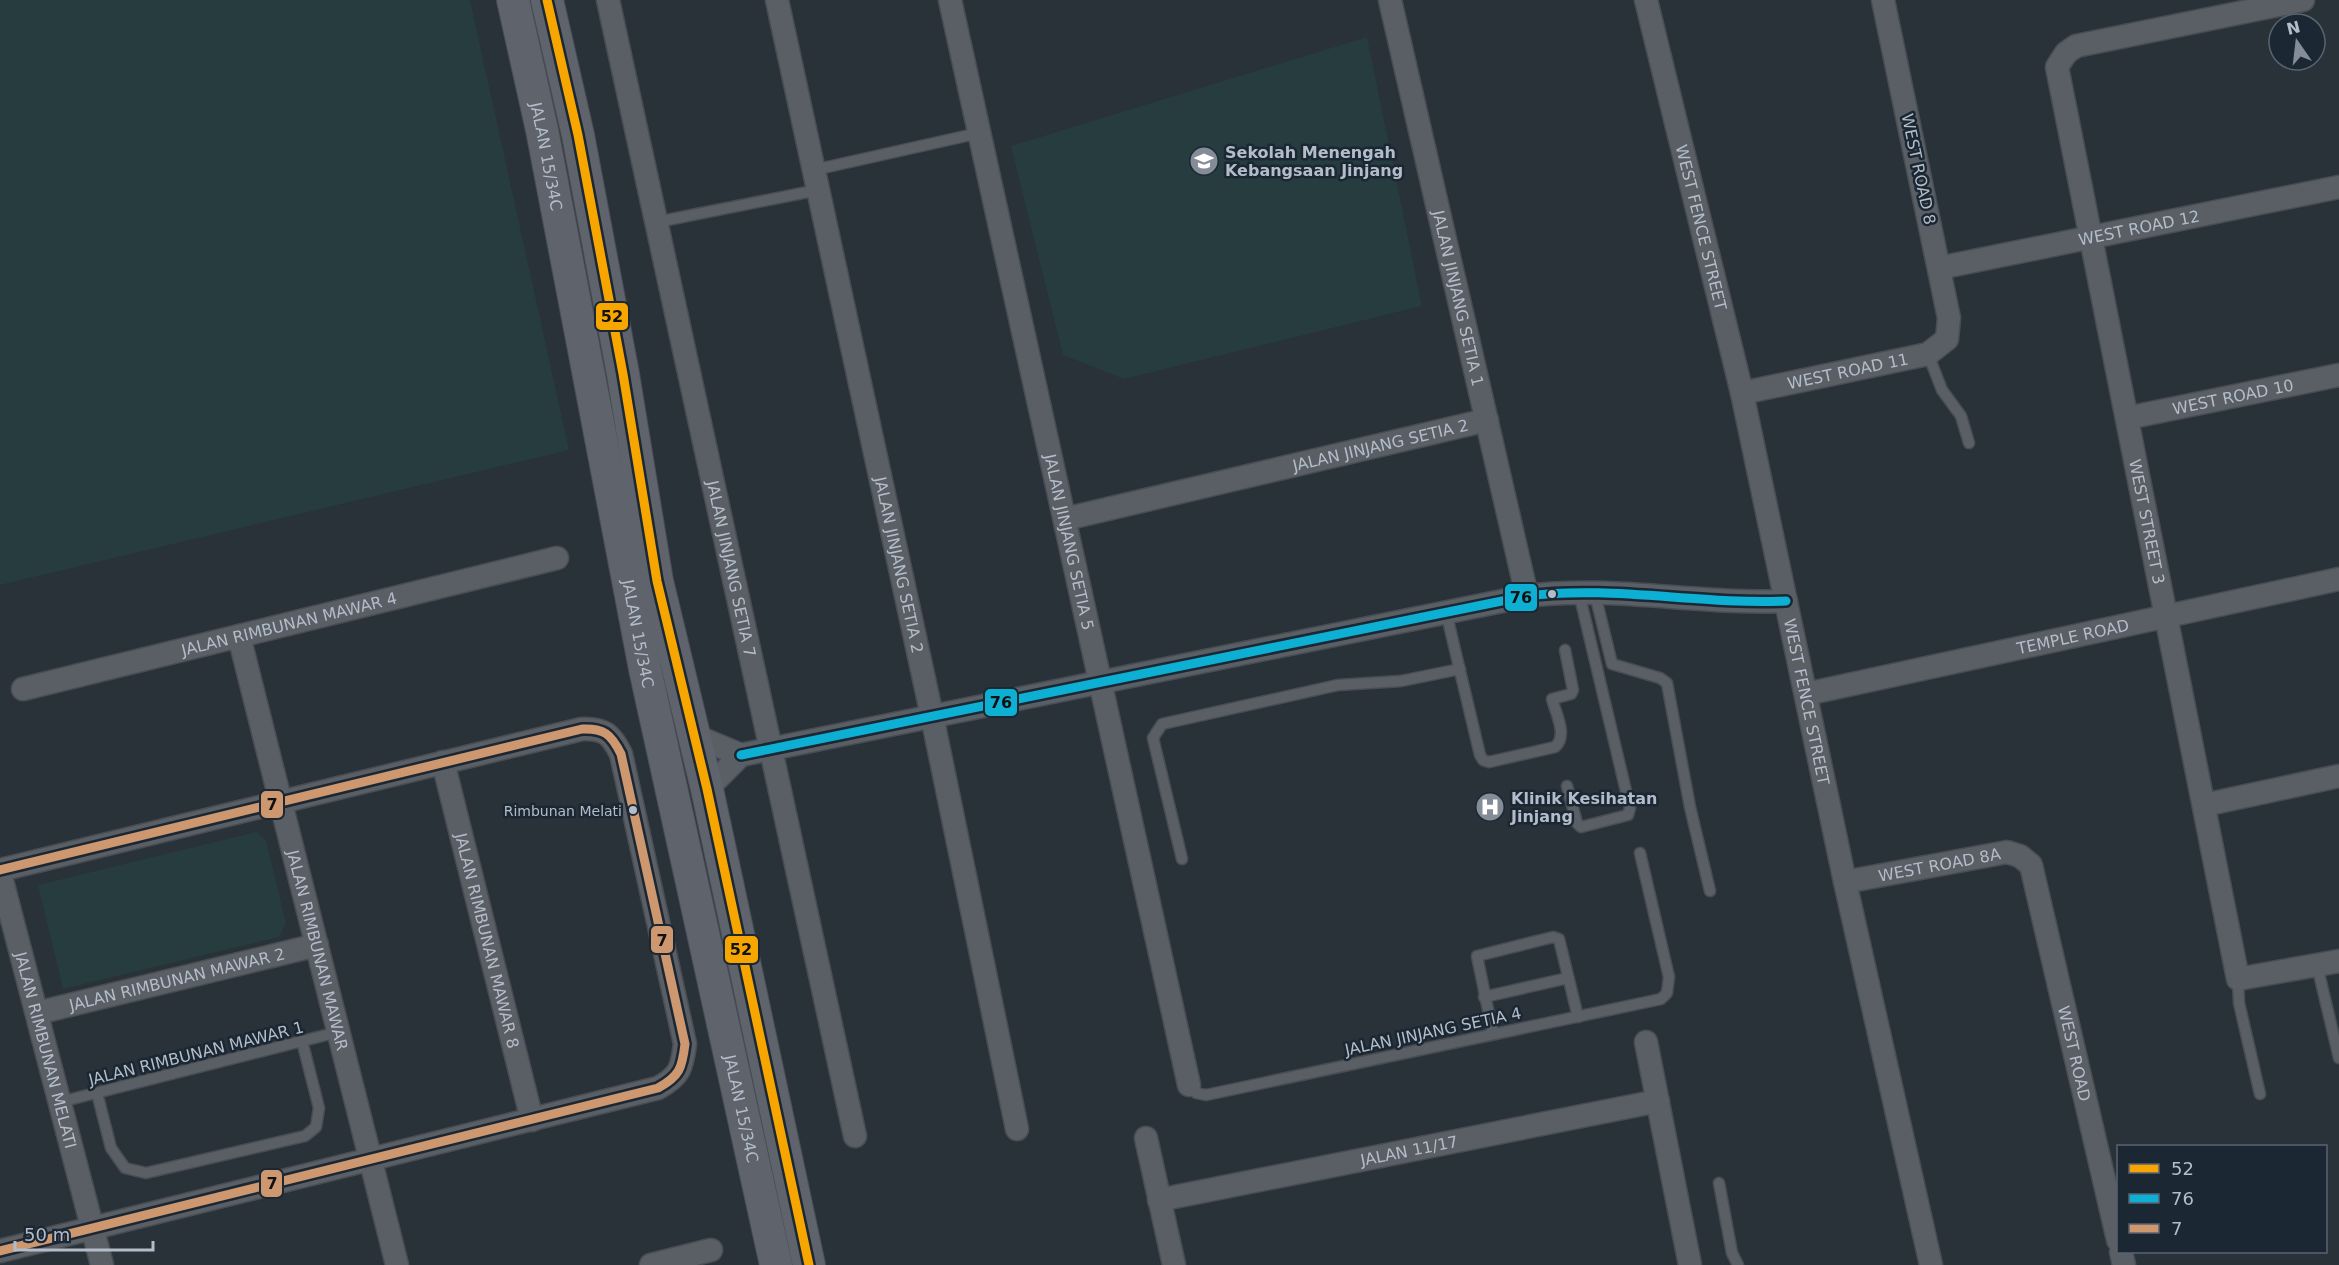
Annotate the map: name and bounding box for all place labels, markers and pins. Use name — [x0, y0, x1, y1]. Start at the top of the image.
place label: Sekolah Menengah Kebangsaan Jinjang — [1225, 143, 1403, 180]
school or university icon: Sekolah Menengah Kebangsaan Jinjang — [1188, 145, 1220, 177]
unlabelled marker — [1546, 588, 1558, 600]
place label: Klinik Kesihatan Jinjang — [1510, 789, 1657, 826]
hospital icon: Klinik Kesihatan Jinjang — [1474, 791, 1506, 823]
place label: Rimbunan Melati — [504, 803, 622, 819]
marker: Rimbunan Melati — [627, 804, 639, 816]

